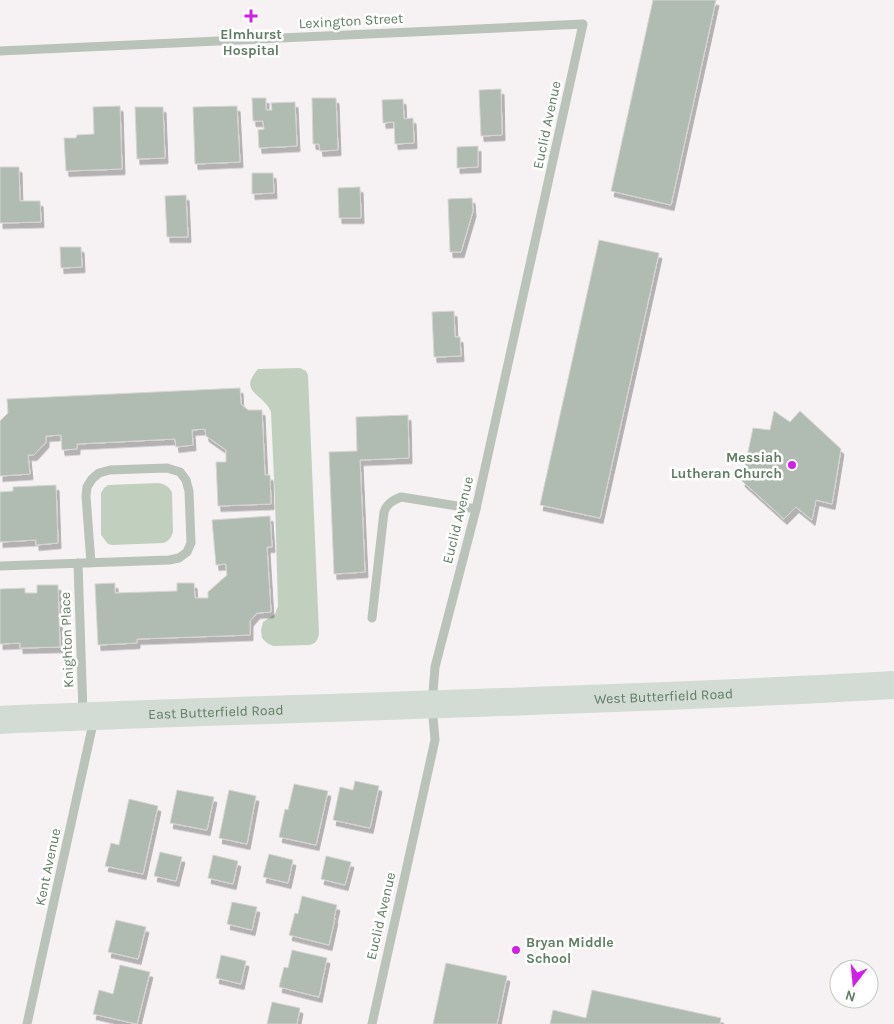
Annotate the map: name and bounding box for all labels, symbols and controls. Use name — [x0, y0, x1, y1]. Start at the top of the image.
marker: Elmhurst Hospital — [244, 9, 258, 23]
street label: Lexington Street — [298, 10, 404, 32]
place label: Elmhurst Hospital — [220, 26, 282, 59]
street label: Euclid Avenue — [529, 80, 565, 170]
place label: Messiah Lutheran Church — [671, 449, 782, 482]
marker: Messiah Lutheran Church — [786, 459, 798, 471]
street label: Euclid Avenue — [439, 475, 477, 565]
street label: Knighton Place — [57, 592, 77, 688]
street label: West Butterfield Road — [594, 685, 733, 707]
street label: East Butterfield Road — [148, 701, 284, 723]
street label: Kent Avenue — [31, 827, 65, 907]
street label: Euclid Avenue — [363, 871, 399, 961]
place label: Bryan Middle School — [526, 934, 614, 967]
marker: Bryan Middle School — [510, 944, 522, 956]
north arrow — [829, 959, 879, 1009]
text: N — [843, 986, 858, 1006]

